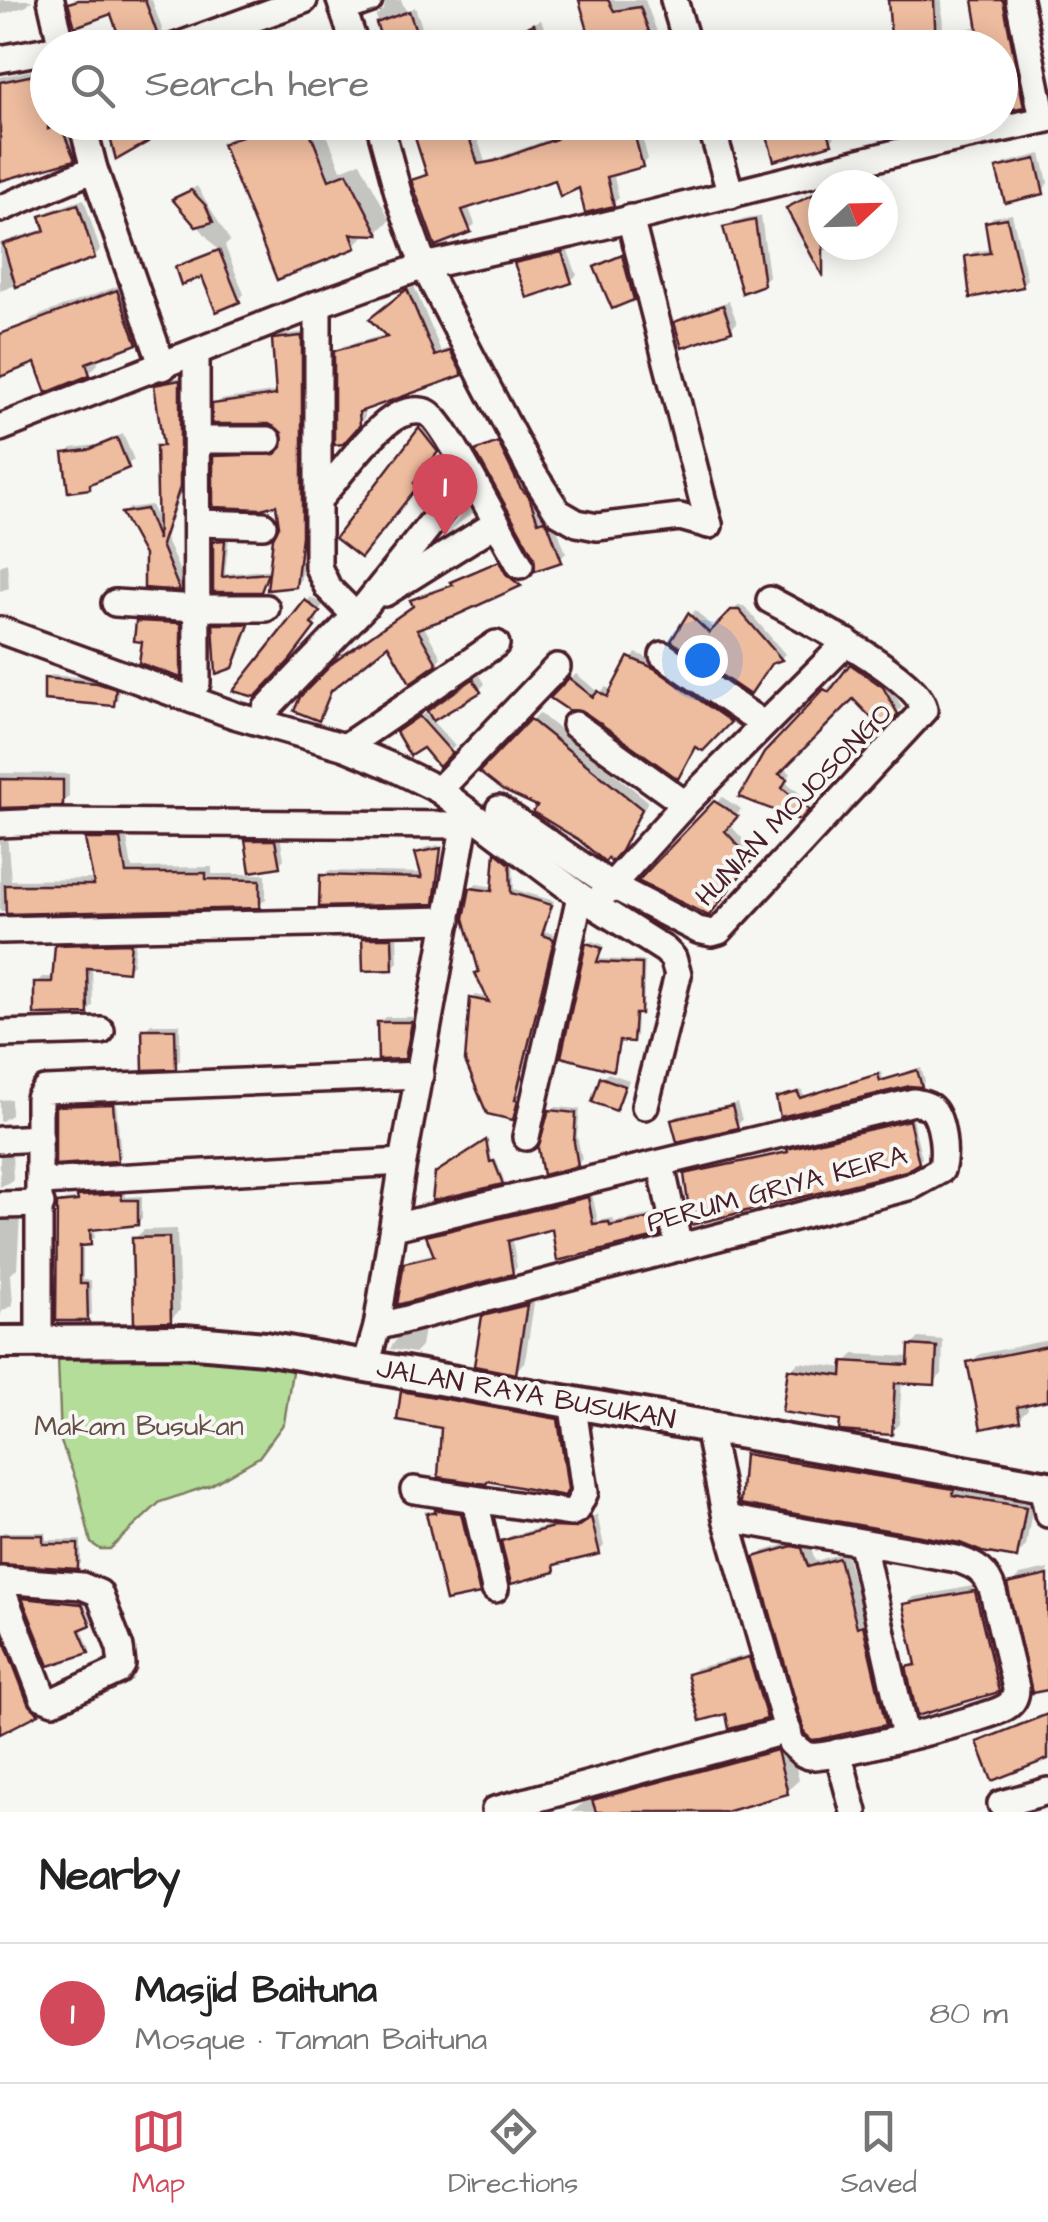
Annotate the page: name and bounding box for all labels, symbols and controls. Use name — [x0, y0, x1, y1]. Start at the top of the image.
search box — [30, 30, 1018, 140]
icon: search — [65, 58, 120, 113]
text: Search here — [145, 59, 369, 111]
north arrow — [808, 170, 898, 260]
pin: 1 — [412, 454, 478, 536]
your location — [677, 635, 728, 686]
street label: HUNIAN MOJOSONGO — [686, 695, 902, 915]
street label: PERUM GRIYA KEIRA — [643, 1135, 911, 1242]
street label: JALAN RAYA BUSUKAN — [374, 1349, 678, 1439]
park label: Makam Busukan — [34, 1407, 244, 1446]
text: Nearby — [40, 1848, 180, 1906]
text: Masjid Baituna — [135, 1965, 377, 2017]
text: 1 — [70, 1991, 75, 2036]
text: 80 m — [929, 1991, 1008, 2036]
text: Mosque · Taman Baituna — [135, 2017, 487, 2062]
tab: Map — [131, 2104, 186, 2203]
tab: Directions — [448, 2104, 578, 2203]
tab: Saved — [841, 2104, 917, 2203]

